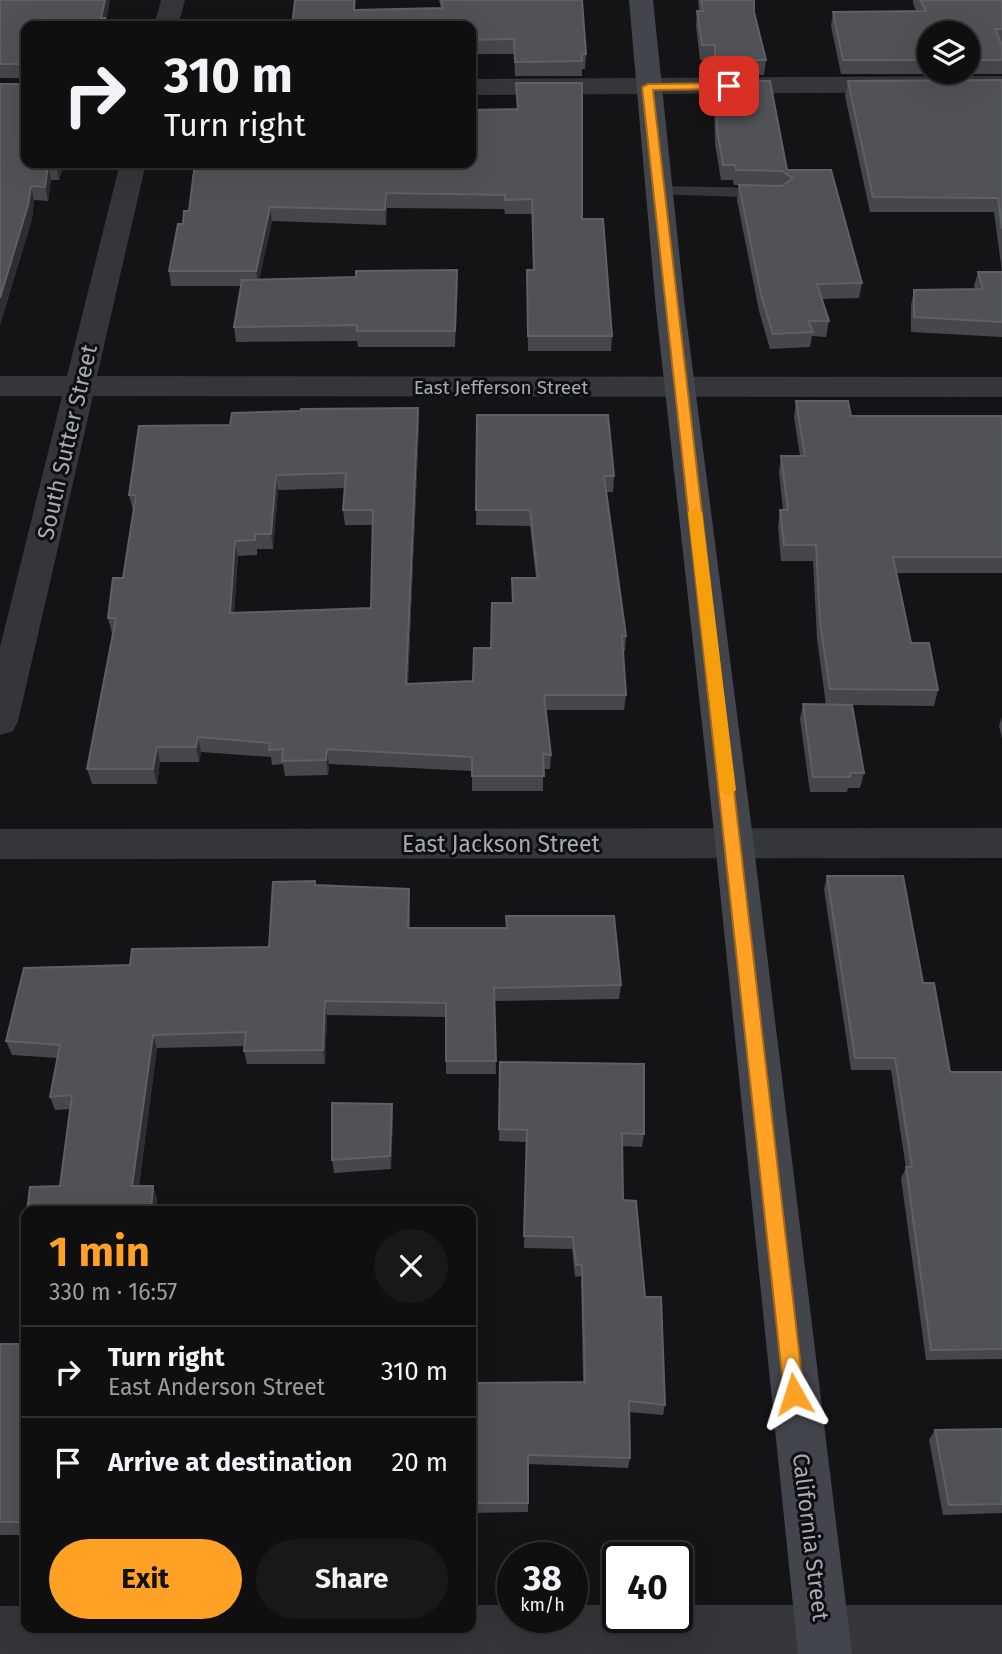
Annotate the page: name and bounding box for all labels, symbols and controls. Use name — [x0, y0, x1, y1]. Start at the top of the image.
map controls — [917, 21, 980, 84]
button: layers — [917, 21, 980, 84]
text: 310 m — [164, 46, 293, 105]
icon: right — [49, 49, 140, 140]
pin — [699, 56, 759, 116]
icon: arrive — [710, 67, 748, 105]
text: Turn right — [164, 106, 306, 144]
street label: South Sutter Street — [31, 341, 103, 542]
street label: East Jefferson Street — [414, 376, 588, 399]
street label: East Jackson Street — [402, 830, 601, 858]
text: 1 min — [49, 1227, 150, 1277]
button: close — [374, 1229, 448, 1303]
text: 330 m · 16:57 — [49, 1278, 177, 1306]
text: Turn right — [108, 1342, 225, 1373]
icon: right — [49, 1353, 87, 1391]
text: 310 m — [381, 1356, 448, 1387]
position arrow — [757, 1357, 831, 1431]
text: East Anderson Street — [108, 1373, 325, 1401]
icon: arrive — [49, 1444, 87, 1482]
text: Arrive at destination — [108, 1447, 352, 1478]
text: 20 m — [391, 1447, 448, 1478]
street label: California Street — [787, 1451, 835, 1623]
button: Exit — [49, 1539, 242, 1619]
button: Share — [256, 1539, 448, 1619]
speed limit sign: 40 — [602, 1542, 693, 1633]
text: 38 — [523, 1557, 562, 1599]
text: km/h — [520, 1594, 565, 1616]

